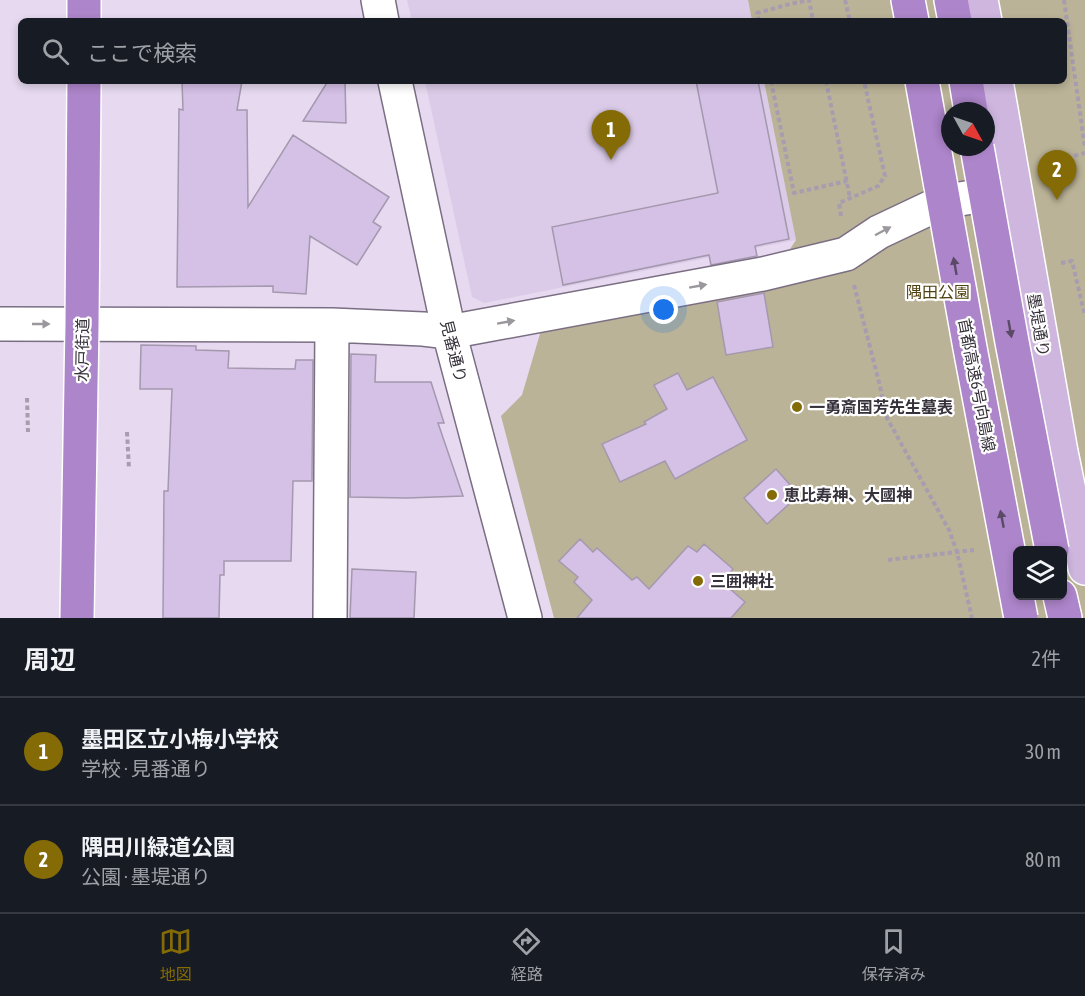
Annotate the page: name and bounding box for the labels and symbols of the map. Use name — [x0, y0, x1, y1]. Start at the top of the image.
north arrow — [941, 102, 995, 156]
pin: 1 — [592, 110, 630, 160]
pin: 2 — [1038, 150, 1076, 200]
one-way arrow — [875, 226, 892, 236]
one-way arrow — [950, 256, 959, 275]
one-way arrow — [689, 281, 708, 290]
park label: 隅田公園 — [906, 283, 970, 301]
street label: 墨堤通り — [1025, 292, 1053, 358]
your location — [649, 295, 678, 324]
one-way arrow — [497, 317, 516, 326]
street label: 首都高速6号向島線 — [955, 317, 999, 453]
street label: 水戸街道 — [72, 318, 92, 382]
street label: 見番通り — [438, 318, 470, 384]
one-way arrow — [32, 319, 51, 329]
one-way arrow — [1006, 319, 1015, 338]
place label: 一勇斎国芳先生墓表 — [809, 398, 953, 416]
marker: 一勇斎国芳先生墓表 — [790, 400, 804, 414]
place label: 恵比寿神、大國神 — [784, 486, 912, 504]
marker: 恵比寿神、大國神 — [765, 488, 779, 502]
one-way arrow — [997, 510, 1006, 529]
place label: 三囲神社 — [710, 572, 774, 590]
marker: 三囲神社 — [691, 574, 705, 588]

